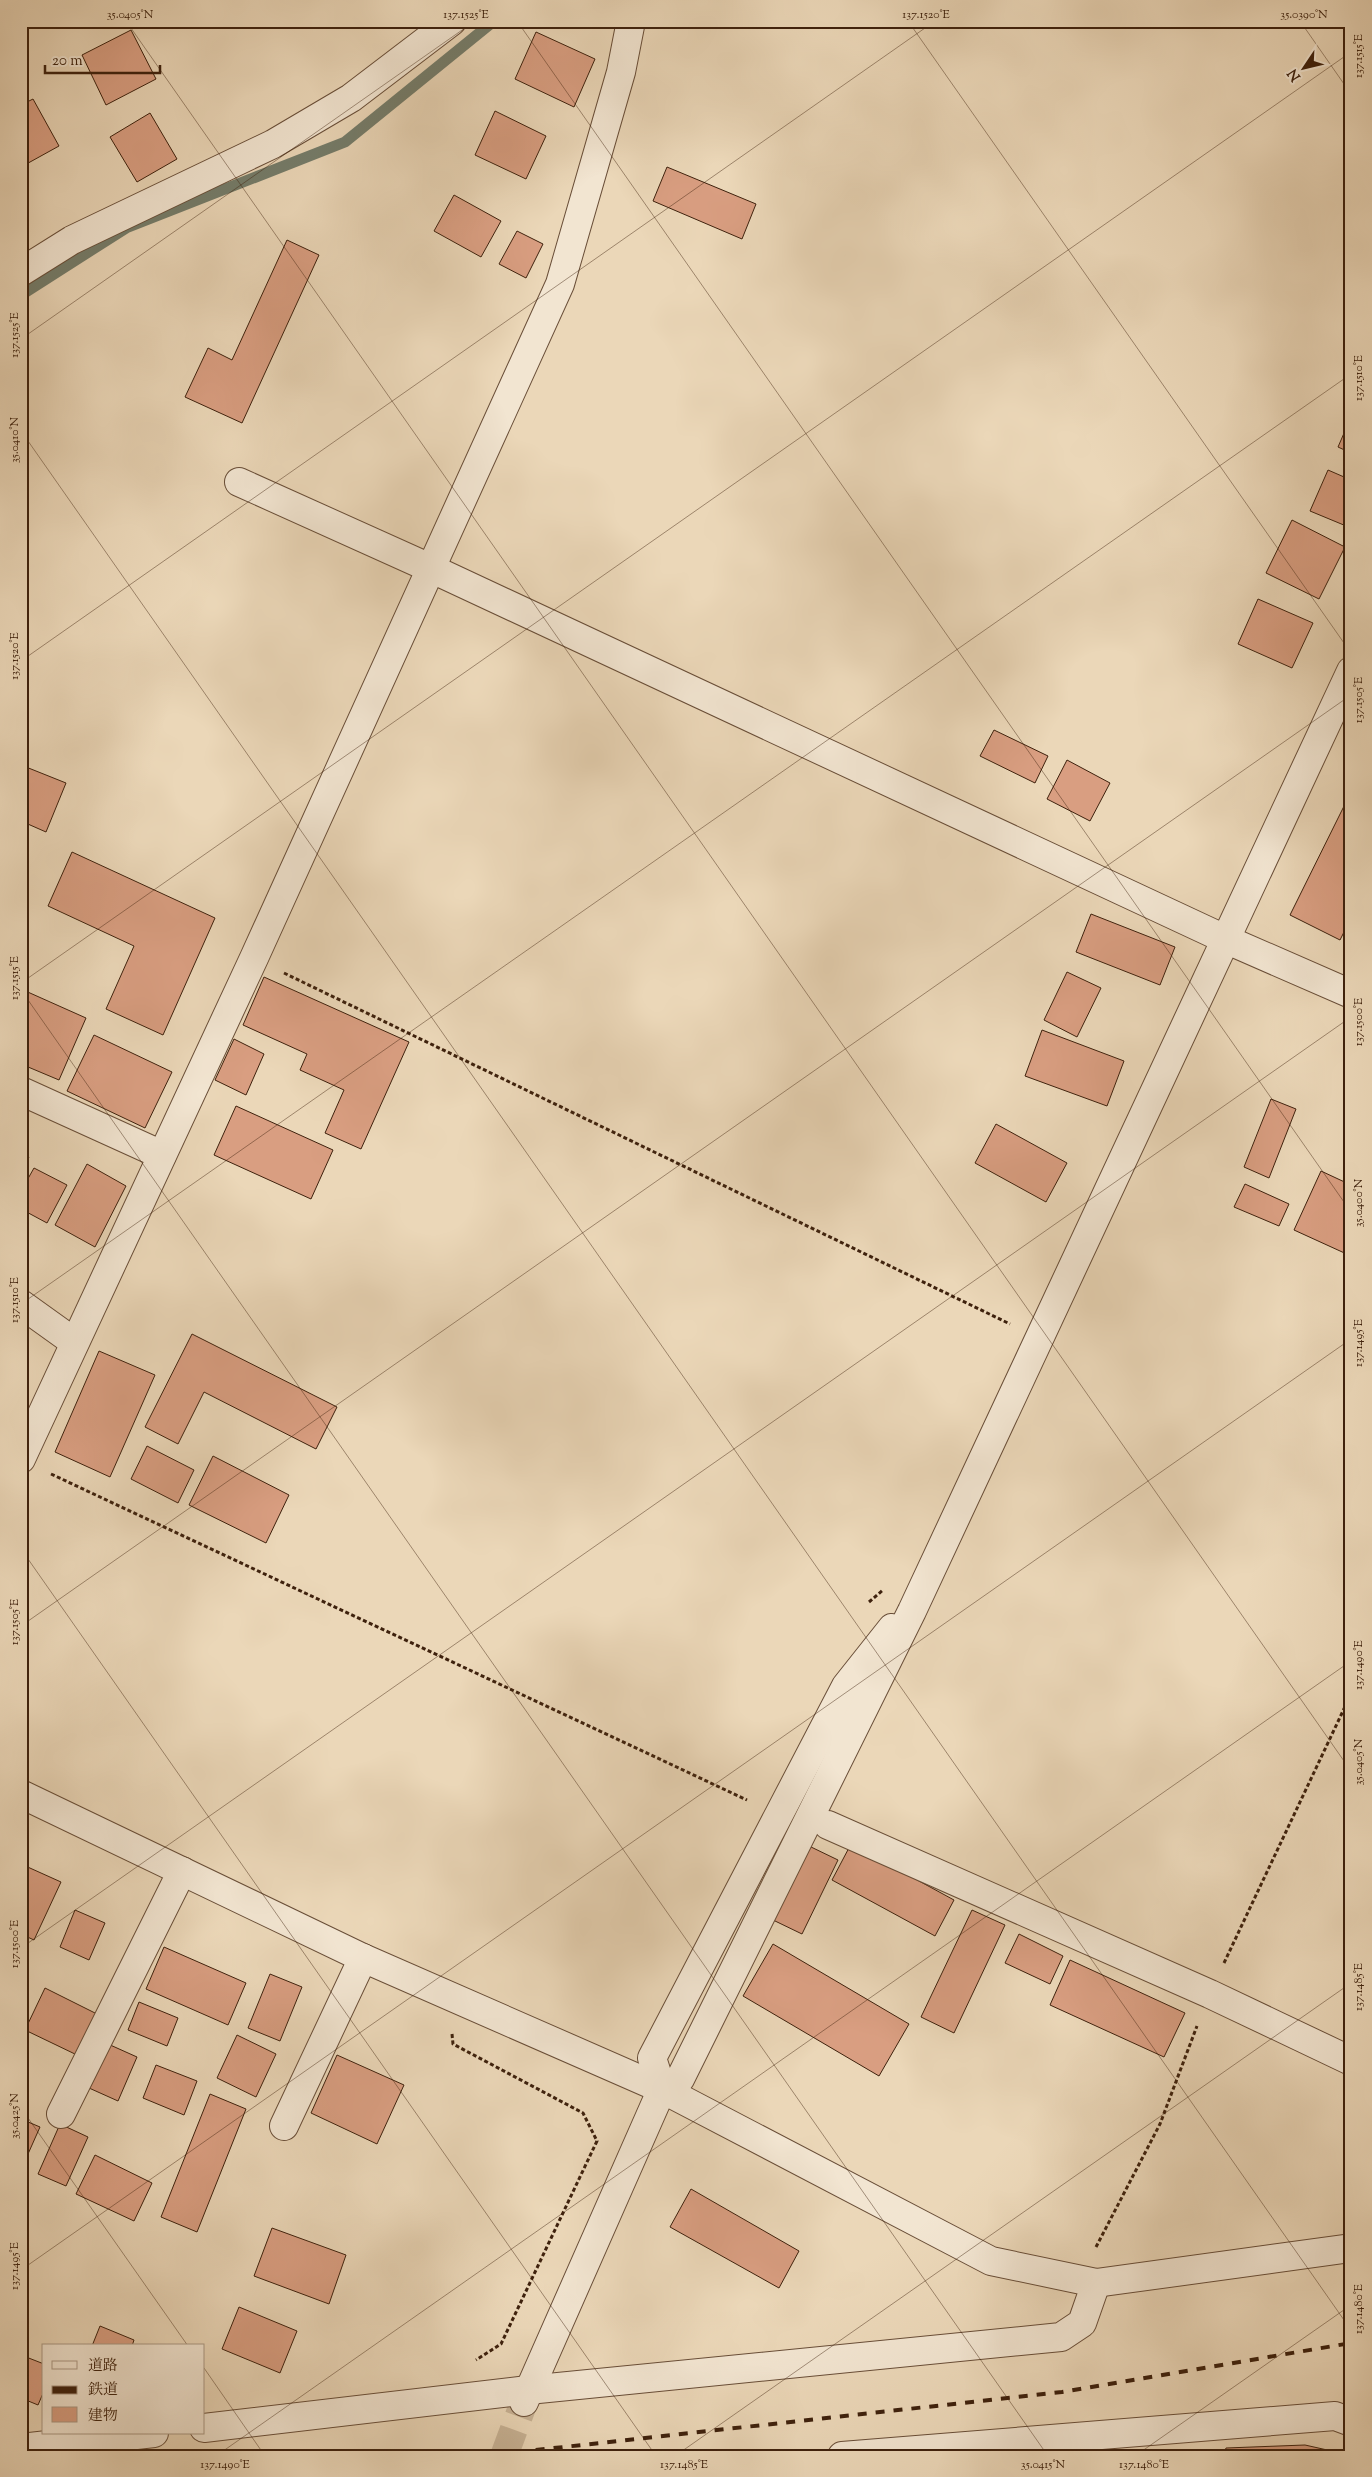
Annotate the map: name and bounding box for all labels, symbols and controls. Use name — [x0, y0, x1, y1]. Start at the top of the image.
text: 35.0405°N — [107, 6, 154, 24]
text: 137.1525°E — [443, 6, 490, 24]
text: 137.1520°E — [902, 6, 951, 24]
text: 35.0390°N — [1280, 6, 1328, 24]
text: 137.1515°E — [1350, 33, 1368, 78]
scale bar — [45, 42, 160, 74]
north arrow — [1280, 42, 1330, 92]
text: 20 m — [52, 51, 83, 72]
text: N — [1284, 64, 1306, 85]
text: 137.1525°E — [6, 311, 24, 358]
text: 137.1510°E — [1350, 354, 1368, 401]
text: 35.0410°N — [6, 416, 24, 463]
text: 137.1520°E — [6, 631, 24, 680]
text: 137.1505°E — [1350, 676, 1368, 723]
text: 137.1515°E — [6, 955, 24, 1000]
text: 137.1500°E — [1350, 997, 1368, 1046]
text: 35.0400°N — [1350, 1178, 1368, 1227]
text: 137.1510°E — [6, 1276, 24, 1323]
text: 137.1495°E — [1350, 1318, 1368, 1367]
text: 137.1505°E — [6, 1598, 24, 1645]
text: 137.1490°E — [1350, 1639, 1368, 1690]
text: 35.0405°N — [1350, 1738, 1368, 1785]
text: 137.1500°E — [6, 1919, 24, 1968]
text: 137.1485°E — [1350, 1962, 1368, 2011]
text: 35.0425°N — [6, 2093, 24, 2139]
text: 137.1495°E — [6, 2241, 24, 2290]
text: 137.1480°E — [1350, 2283, 1368, 2334]
legend — [42, 2344, 205, 2434]
text: 道路 — [88, 2356, 118, 2377]
text: 鉄道 — [88, 2380, 118, 2401]
text: 建物 — [88, 2406, 118, 2427]
text: 137.1490°E — [200, 2456, 251, 2474]
text: 137.1485°E — [660, 2456, 709, 2474]
text: 35.0415°N — [1021, 2456, 1066, 2474]
text: 137.1480°E — [1119, 2456, 1170, 2474]

